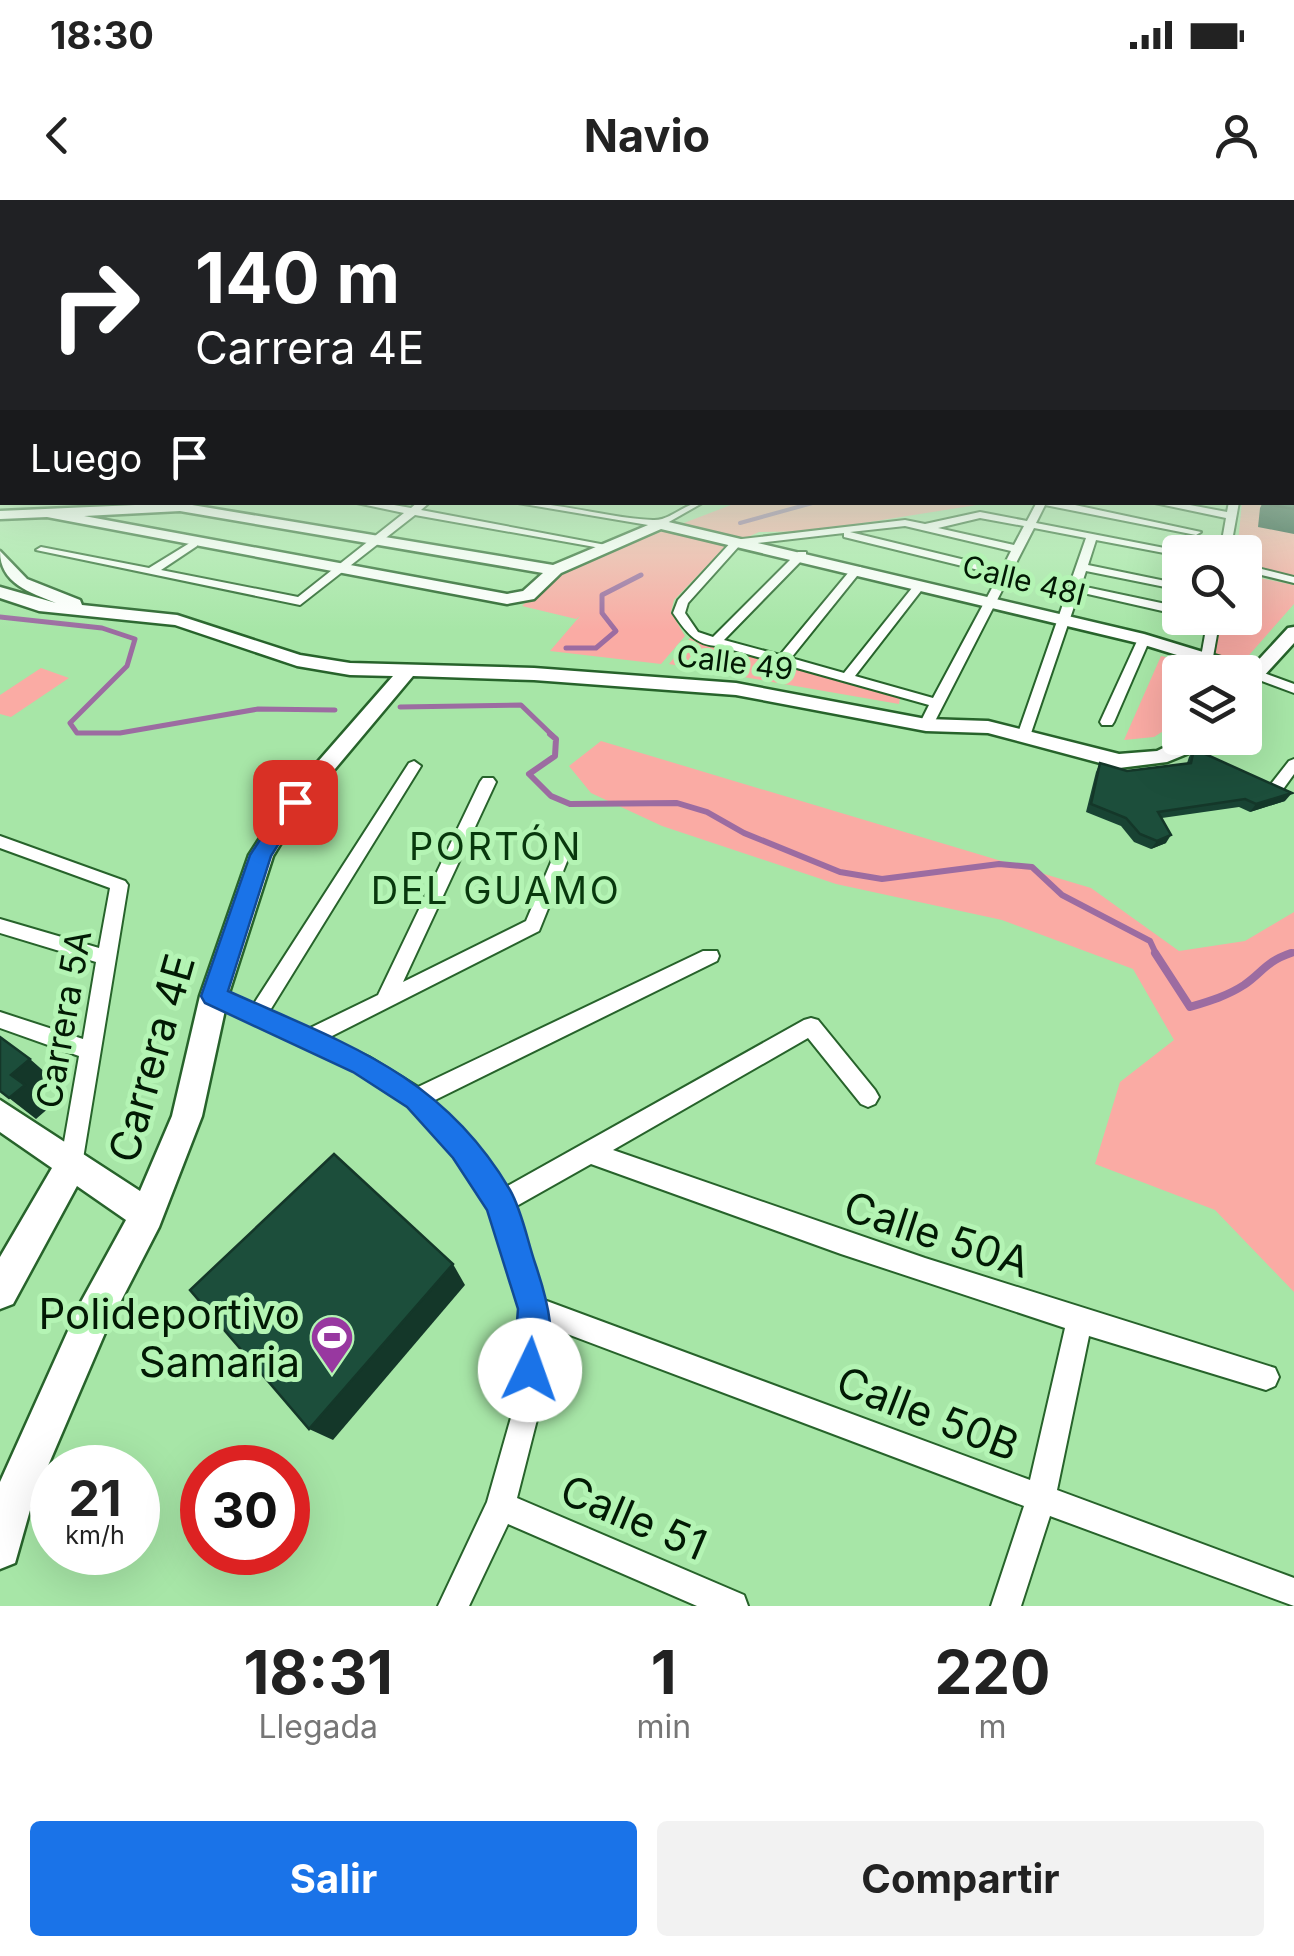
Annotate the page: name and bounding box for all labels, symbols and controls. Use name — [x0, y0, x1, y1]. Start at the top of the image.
text: 18:30 — [50, 12, 154, 58]
icon: back — [30, 108, 85, 163]
text: Navio — [584, 108, 710, 163]
icon: person — [1209, 108, 1264, 163]
text: 140 m — [195, 235, 400, 320]
icon: right — [30, 240, 160, 370]
text: Carrera 4E — [195, 320, 424, 375]
icon: arrive — [162, 430, 217, 485]
text: Luego — [30, 435, 142, 481]
map controls — [1162, 535, 1262, 755]
button: search — [1162, 535, 1262, 635]
street label: Calle 48I — [959, 547, 1089, 613]
street label: Calle 49 — [675, 637, 795, 687]
button: layers — [1162, 655, 1262, 755]
pin — [253, 760, 338, 845]
icon: arrive — [268, 775, 323, 830]
district label: PORTÓN DEL GUAMO — [371, 823, 621, 913]
street label: Carrera 5A — [27, 927, 99, 1111]
street label: Carrera 4E — [97, 948, 205, 1168]
street label: Calle 50A — [838, 1180, 1036, 1288]
place label: Polideportivo Samaria — [38, 1288, 300, 1387]
sports icon: Polideportivo Samaria — [309, 1314, 355, 1375]
position arrow — [478, 1318, 582, 1422]
street label: Calle 50B — [830, 1355, 1026, 1471]
speed limit sign: 30 — [180, 1445, 310, 1575]
street label: Calle 51 — [553, 1464, 715, 1570]
text: 21 — [68, 1468, 122, 1528]
text: km/h — [65, 1520, 125, 1550]
text: 18:31 — [243, 1636, 393, 1708]
text: 1 — [651, 1636, 677, 1708]
text: 220 — [935, 1636, 1051, 1708]
text: Llegada — [258, 1707, 378, 1746]
text: min — [636, 1707, 691, 1746]
text: m — [979, 1707, 1007, 1746]
button: Salir — [30, 1821, 637, 1936]
button: Compartir — [657, 1821, 1264, 1936]

